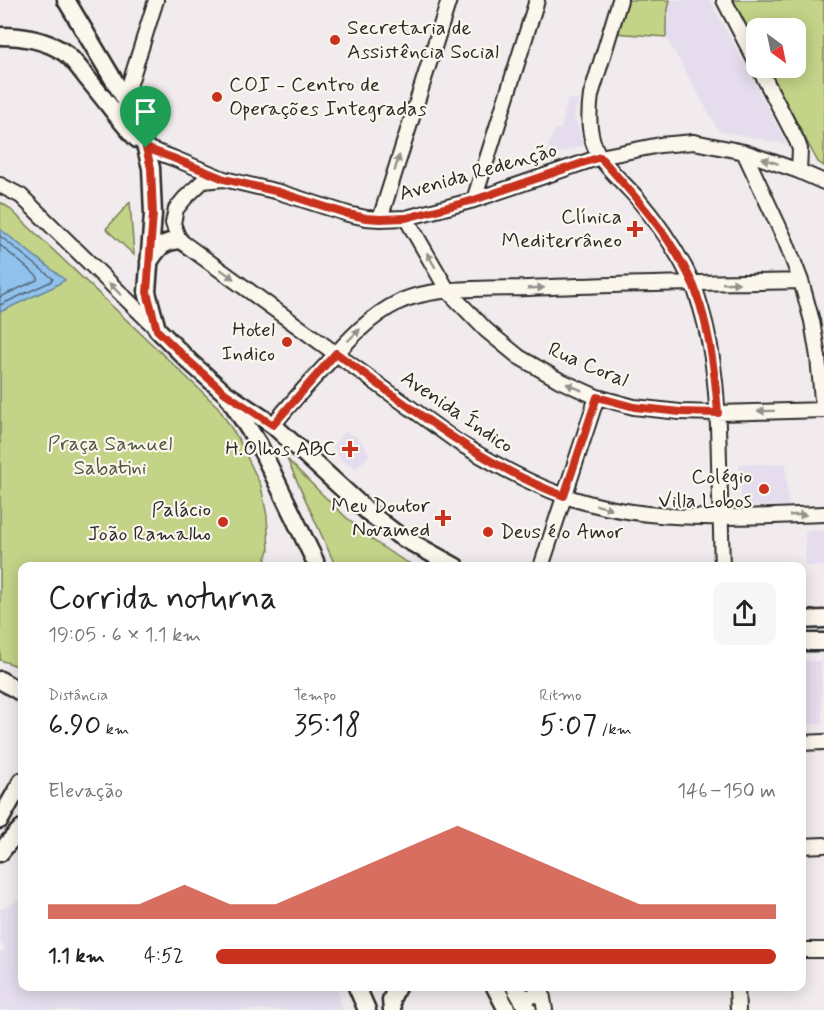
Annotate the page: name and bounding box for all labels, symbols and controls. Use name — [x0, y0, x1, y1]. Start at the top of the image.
place label: Secretaria de Assistência Social — [347, 14, 499, 66]
north arrow — [746, 18, 806, 78]
map controls — [746, 18, 806, 78]
marker: Secretaria de Assistência Social — [328, 33, 342, 47]
place label: COI - Centro de Operações Integradas — [229, 71, 427, 123]
pin — [120, 86, 171, 148]
marker: COI - Centro de Operações Integradas — [210, 90, 224, 104]
icon: arrive — [129, 95, 162, 128]
street label: Avenida Redenção — [396, 136, 560, 208]
one-way arrow — [393, 154, 402, 172]
one-way arrow — [761, 155, 779, 165]
place label: Clínica Mediterrâneo — [501, 203, 622, 255]
marker: Clínica Mediterrâneo — [626, 220, 644, 238]
one-way arrow — [425, 252, 436, 268]
one-way arrow — [218, 268, 234, 280]
one-way arrow — [722, 278, 741, 287]
one-way arrow — [108, 282, 123, 296]
one-way arrow — [527, 283, 546, 292]
place label: Hotel Indico — [222, 316, 275, 368]
one-way arrow — [347, 328, 362, 342]
marker: Hotel Indico — [280, 335, 294, 349]
street label: Rua Coral — [544, 336, 632, 394]
street label: Avenida Índico — [395, 364, 519, 460]
one-way arrow — [566, 382, 583, 391]
one-way arrow — [756, 407, 775, 416]
park label: Praça Samuel Sabatini — [47, 430, 173, 482]
place label: H.Olhos ABC — [225, 435, 336, 463]
marker: H.Olhos ABC — [341, 440, 359, 458]
place label: Colégio Villa Lobos — [658, 463, 752, 515]
marker: Colégio Villa Lobos — [757, 482, 771, 496]
place label: Meu Doutor Novamed — [331, 492, 430, 544]
place label: Palácio João Ramalho — [88, 496, 211, 548]
one-way arrow — [595, 503, 613, 513]
marker: Meu Doutor Novamed — [434, 509, 452, 527]
one-way arrow — [789, 510, 808, 520]
marker: Palácio João Ramalho — [216, 515, 230, 529]
place label: Deus é o Amor — [500, 518, 623, 546]
marker: Deus é o Amor — [481, 525, 495, 539]
text: Corrida noturna — [48, 577, 277, 621]
button: share — [713, 582, 776, 645]
text: 19:05 · 6 × 1.1 km — [48, 622, 201, 649]
text: Distância — [48, 685, 108, 706]
text: Tempo — [294, 685, 336, 706]
text: Ritmo — [539, 685, 582, 706]
text: 6.90 — [48, 706, 102, 745]
text: 35:18 — [294, 706, 361, 745]
text: 5:07 — [539, 706, 597, 745]
text: km — [102, 719, 129, 740]
text: /km — [597, 719, 632, 740]
text: Elevação — [48, 778, 123, 805]
text: 146–150 m — [677, 778, 776, 805]
text: 1.1 km — [48, 943, 105, 970]
text: 4:52 — [144, 943, 184, 970]

